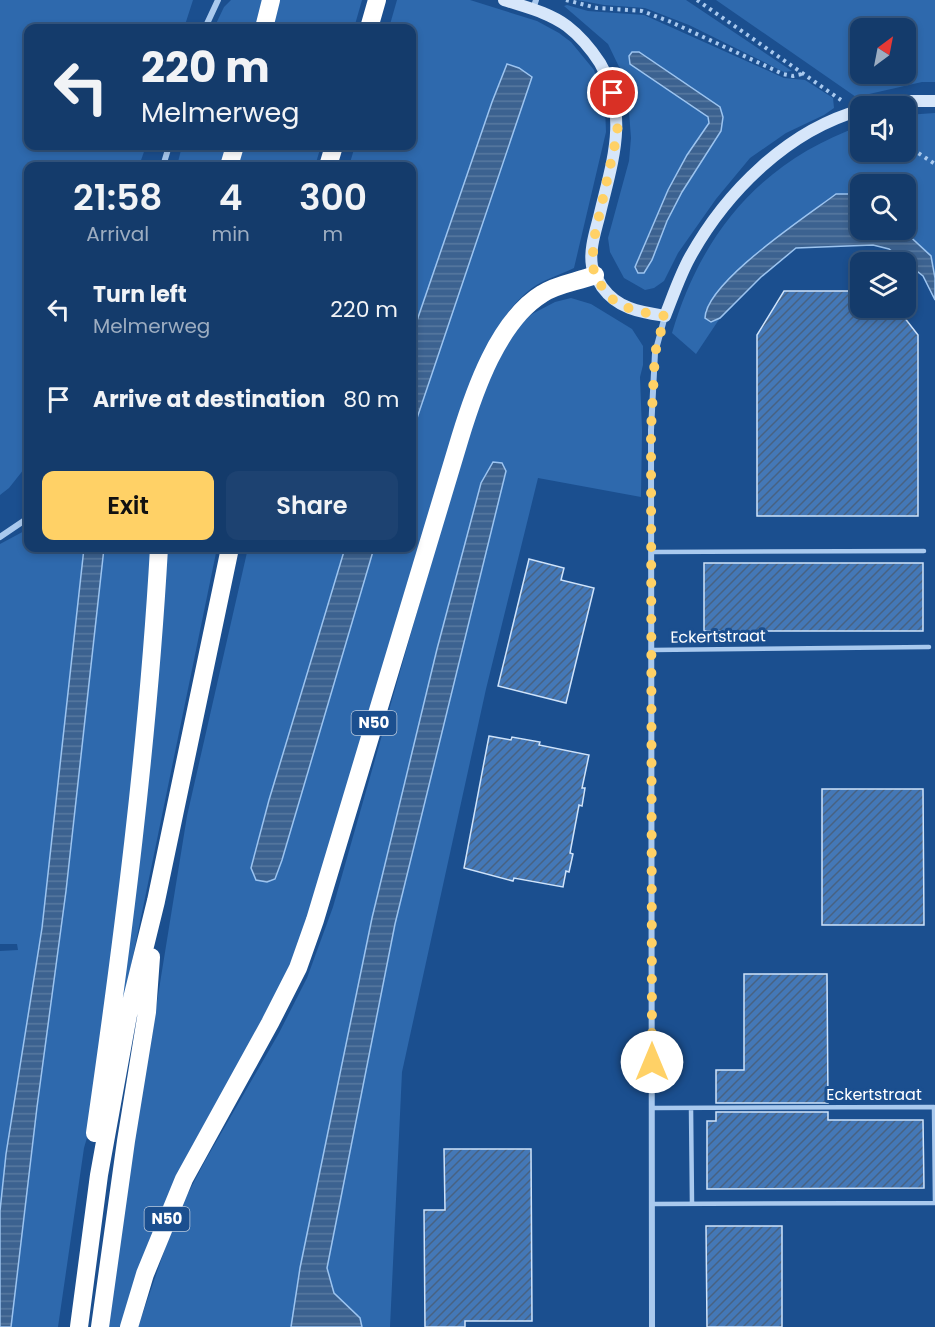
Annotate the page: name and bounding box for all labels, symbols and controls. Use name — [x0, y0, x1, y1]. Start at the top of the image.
north arrow — [850, 18, 916, 84]
map controls — [850, 18, 916, 318]
text: 220 m — [141, 38, 270, 97]
icon: left — [42, 48, 120, 126]
pin — [587, 67, 638, 118]
icon: arrive — [596, 76, 629, 109]
text: Melmerweg — [141, 94, 299, 131]
button: sound — [850, 96, 916, 162]
text: 21:58 — [73, 172, 163, 223]
text: 4 — [219, 172, 243, 223]
text: 300 — [299, 172, 367, 223]
button: search — [850, 174, 916, 240]
text: Arrival — [86, 220, 149, 248]
text: min — [212, 220, 250, 248]
text: m — [323, 220, 343, 248]
button: layers — [850, 252, 916, 318]
text: Turn left — [93, 279, 187, 310]
icon: left — [42, 293, 75, 326]
text: 220 m — [330, 294, 398, 325]
text: Melmerweg — [93, 312, 210, 340]
icon: arrive — [42, 383, 75, 416]
text: Arrive at destination — [93, 384, 325, 415]
text: 80 m — [343, 384, 400, 415]
button: Exit — [42, 471, 214, 540]
button: Share — [226, 471, 398, 540]
street label: Eckertstraat — [670, 624, 766, 649]
road number: N50 — [352, 711, 397, 735]
position arrow — [620, 1030, 684, 1094]
street label: Eckertstraat — [826, 1083, 922, 1106]
road number: N50 — [144, 1207, 190, 1231]

